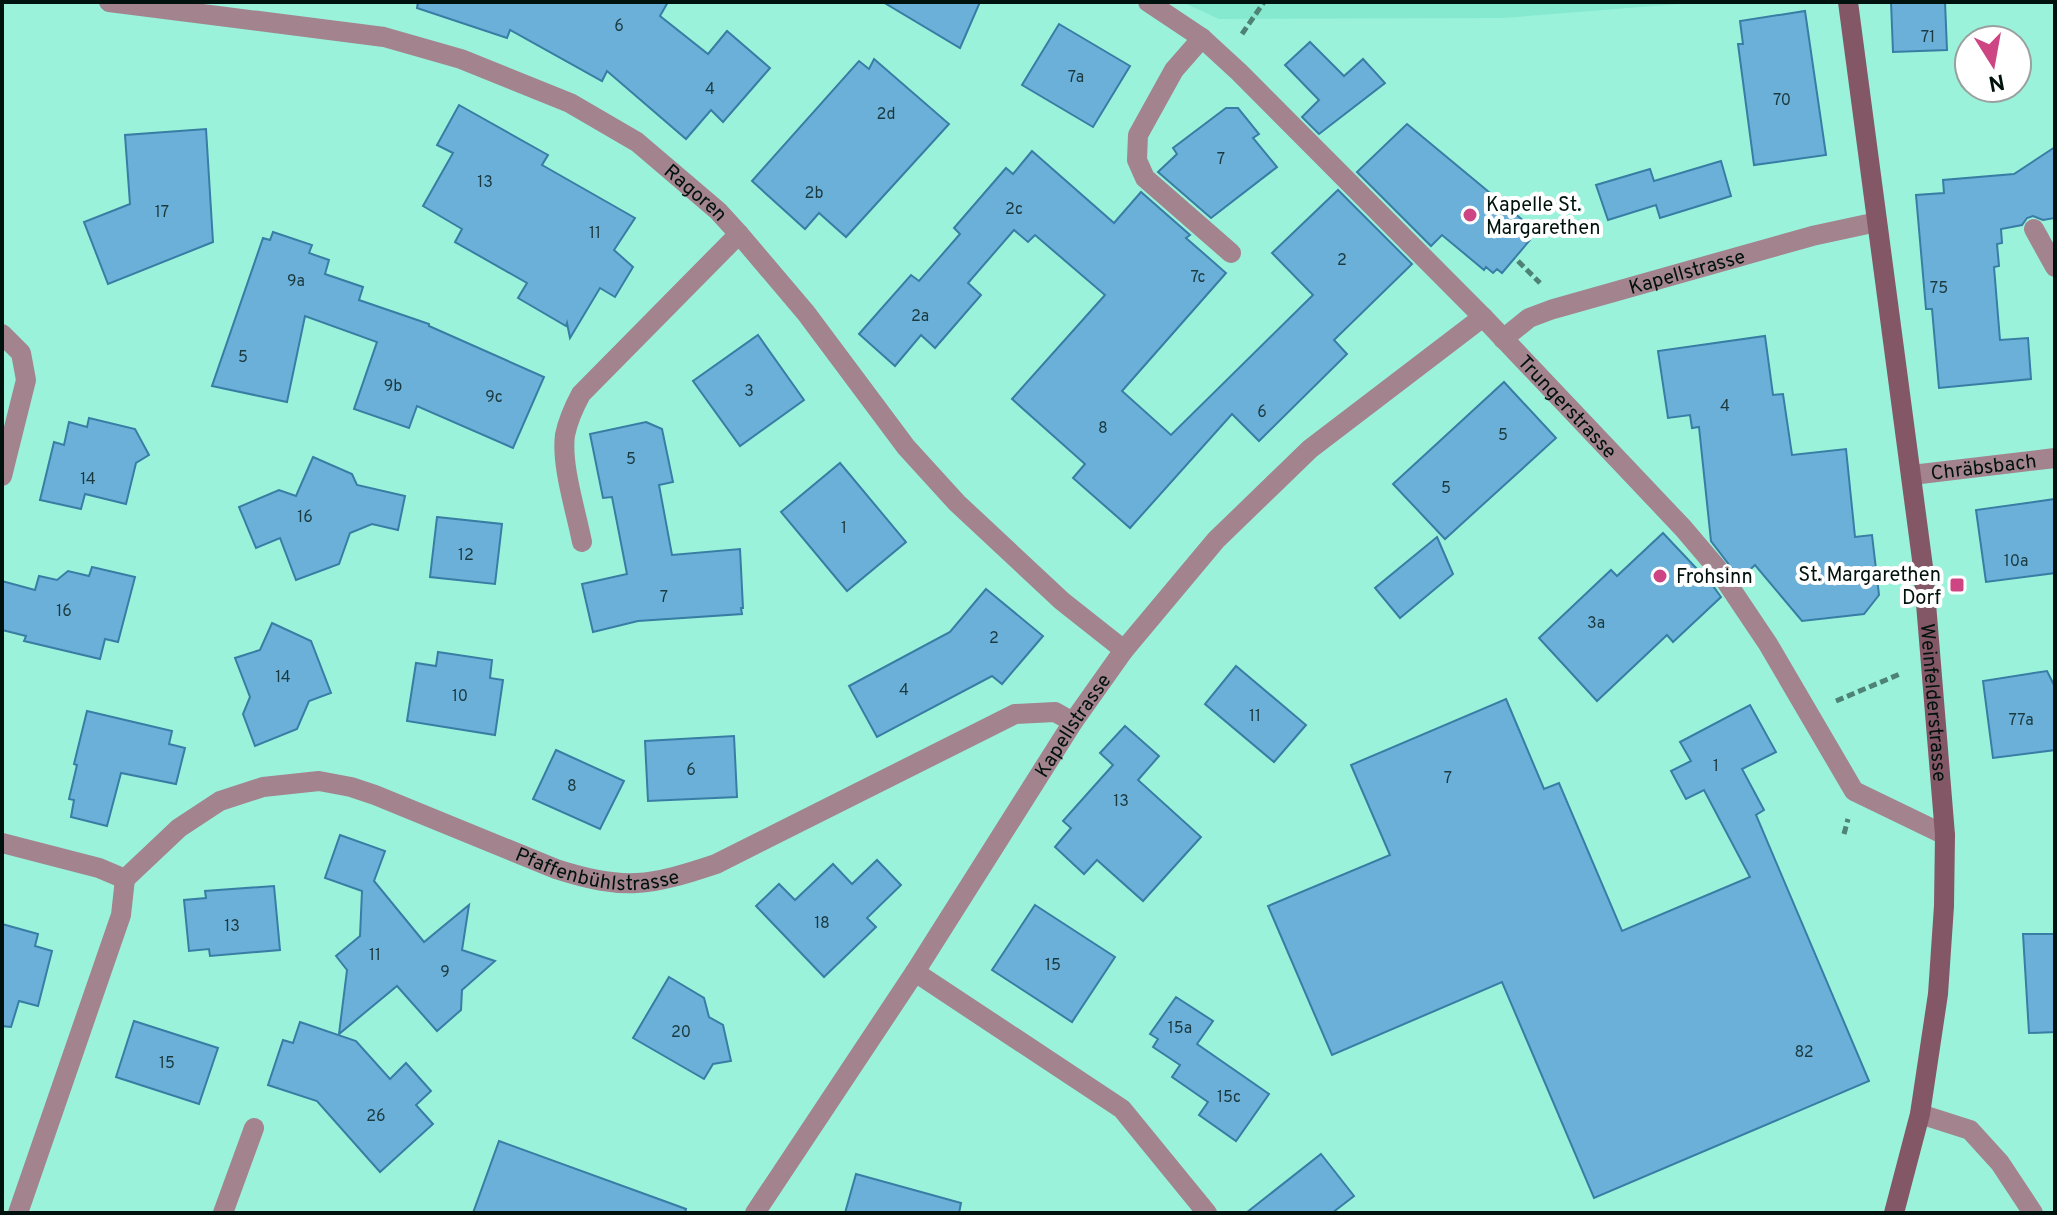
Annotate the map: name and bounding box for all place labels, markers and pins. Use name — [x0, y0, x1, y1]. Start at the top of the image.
place label: Kapelle St. Margarethen — [1486, 193, 1601, 242]
marker: Kapelle St. Margarethen — [1461, 206, 1479, 224]
place label: St. Margarethen Dorf — [1798, 563, 1941, 612]
place label: Frohsinn — [1676, 565, 1753, 591]
marker: Frohsinn — [1651, 567, 1669, 585]
marker: St. Margarethen Dorf — [1948, 576, 1966, 594]

